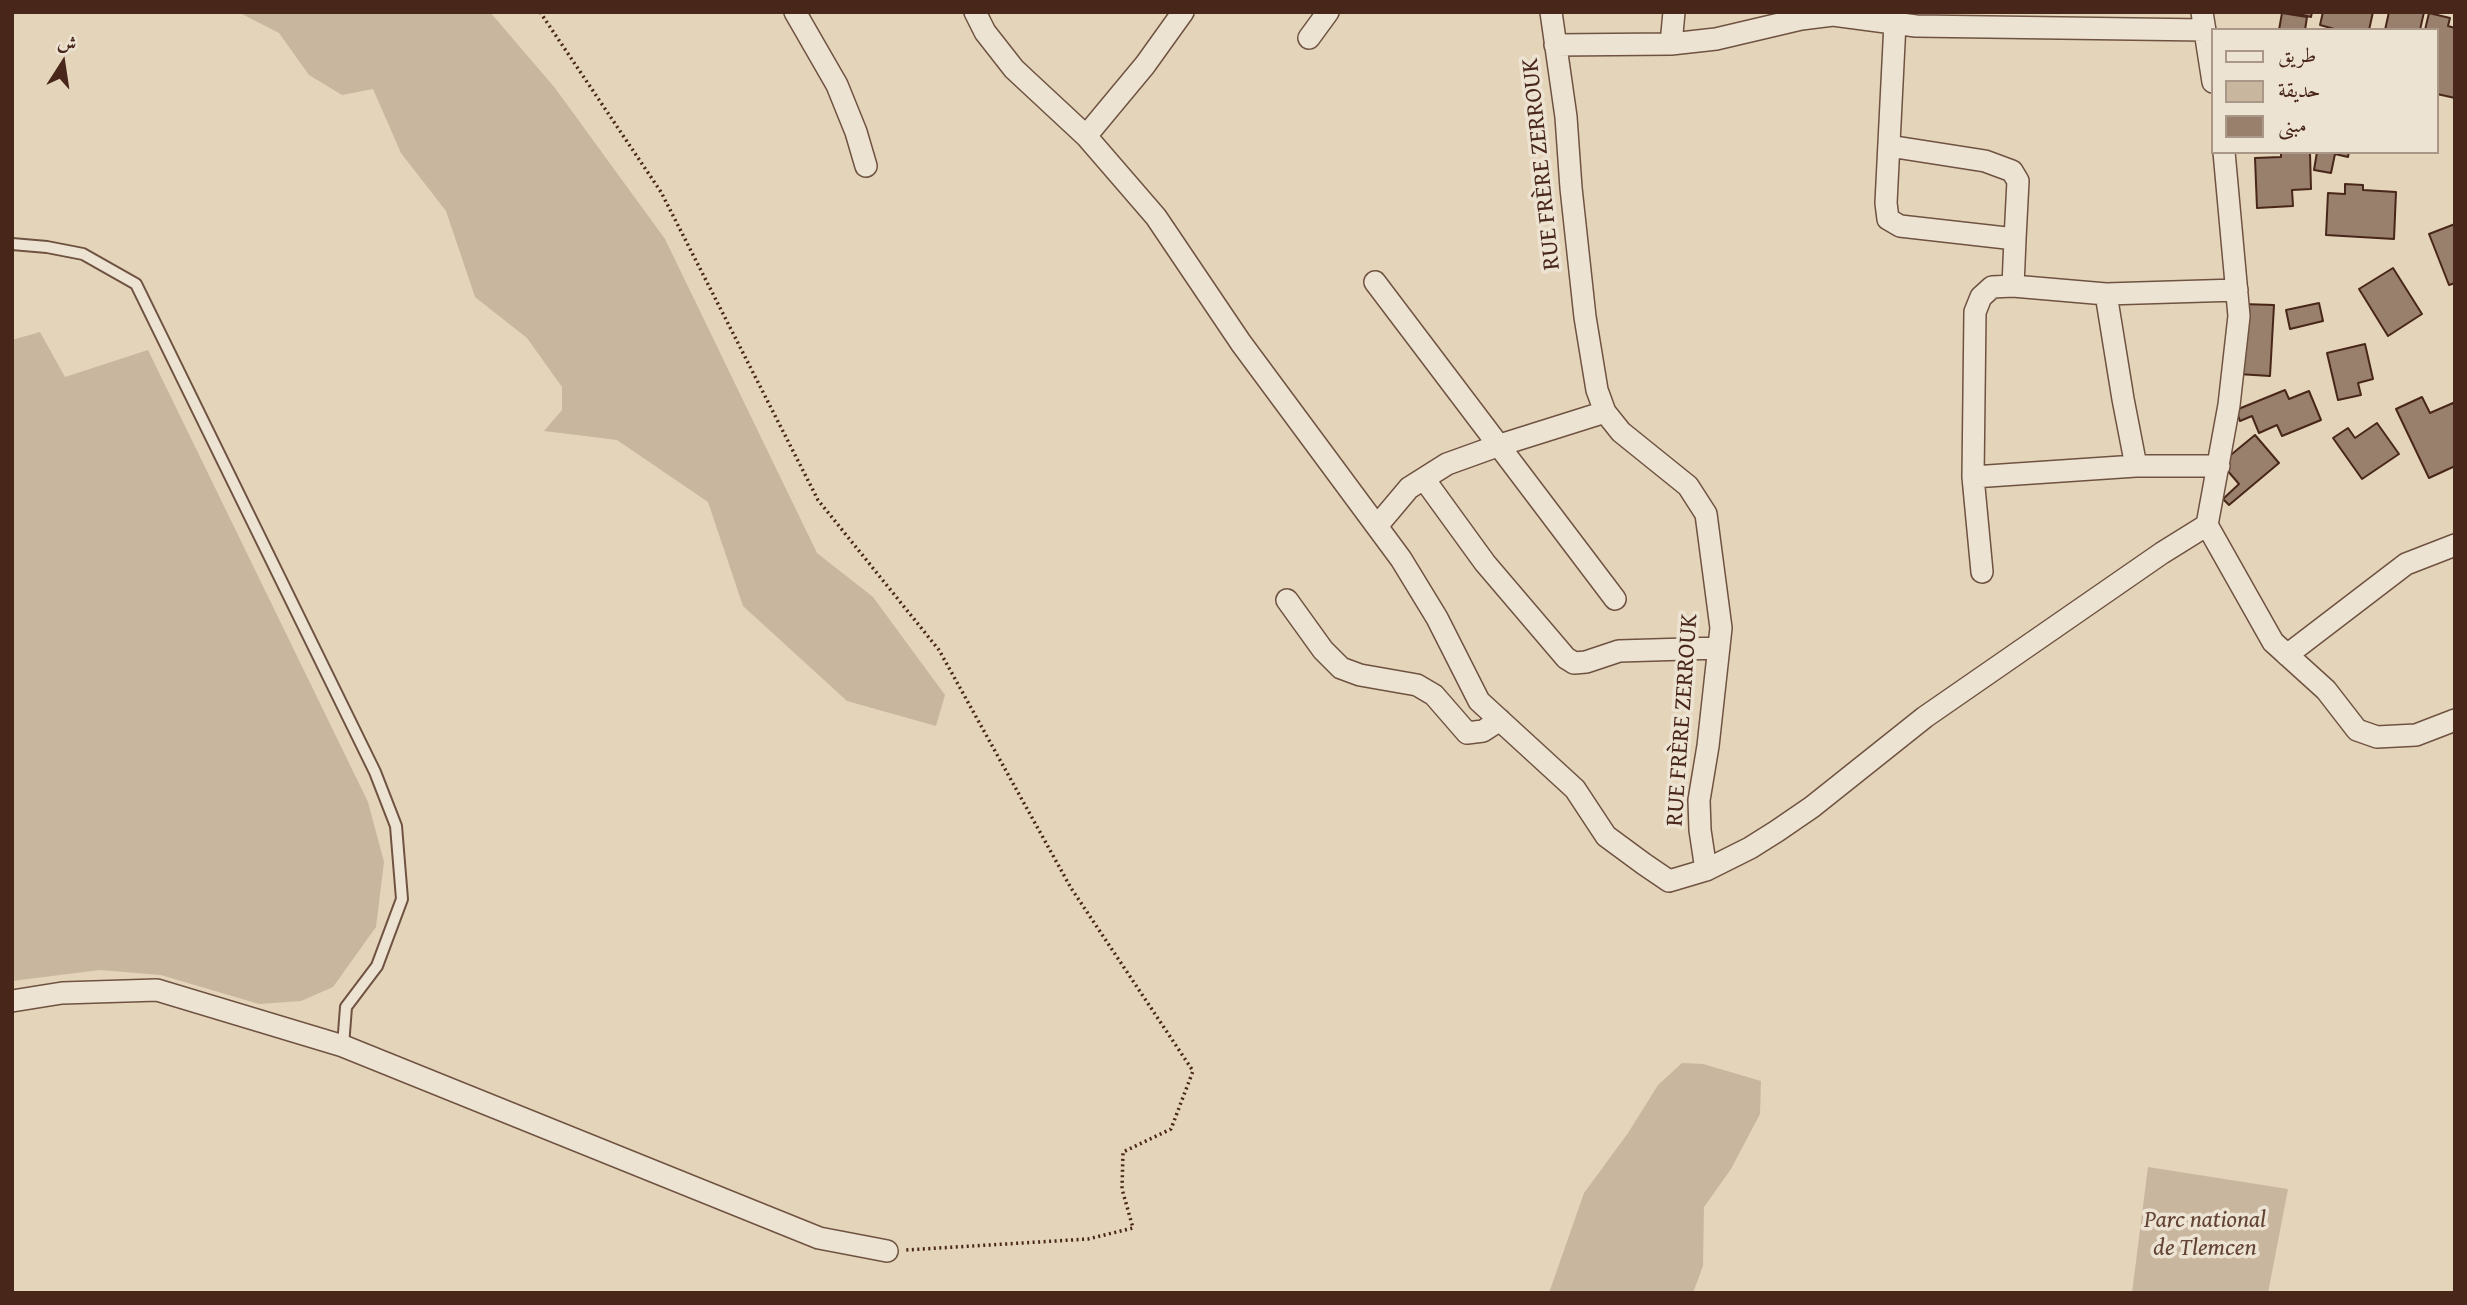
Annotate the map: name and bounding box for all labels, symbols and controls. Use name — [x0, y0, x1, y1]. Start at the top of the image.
text: ش — [55, 27, 79, 58]
north arrow — [28, 28, 98, 98]
legend — [2212, 28, 2439, 154]
text: طريق — [2278, 39, 2316, 70]
street label: RUE FRÈRE ZERROUK — [1517, 57, 1567, 271]
text: حديقة — [2278, 74, 2321, 105]
text: مبنى — [2278, 109, 2307, 140]
street label: RUE FRÈRE ZERROUK — [1661, 613, 1705, 827]
park label: Parc national de Tlemcen — [2144, 1207, 2266, 1263]

